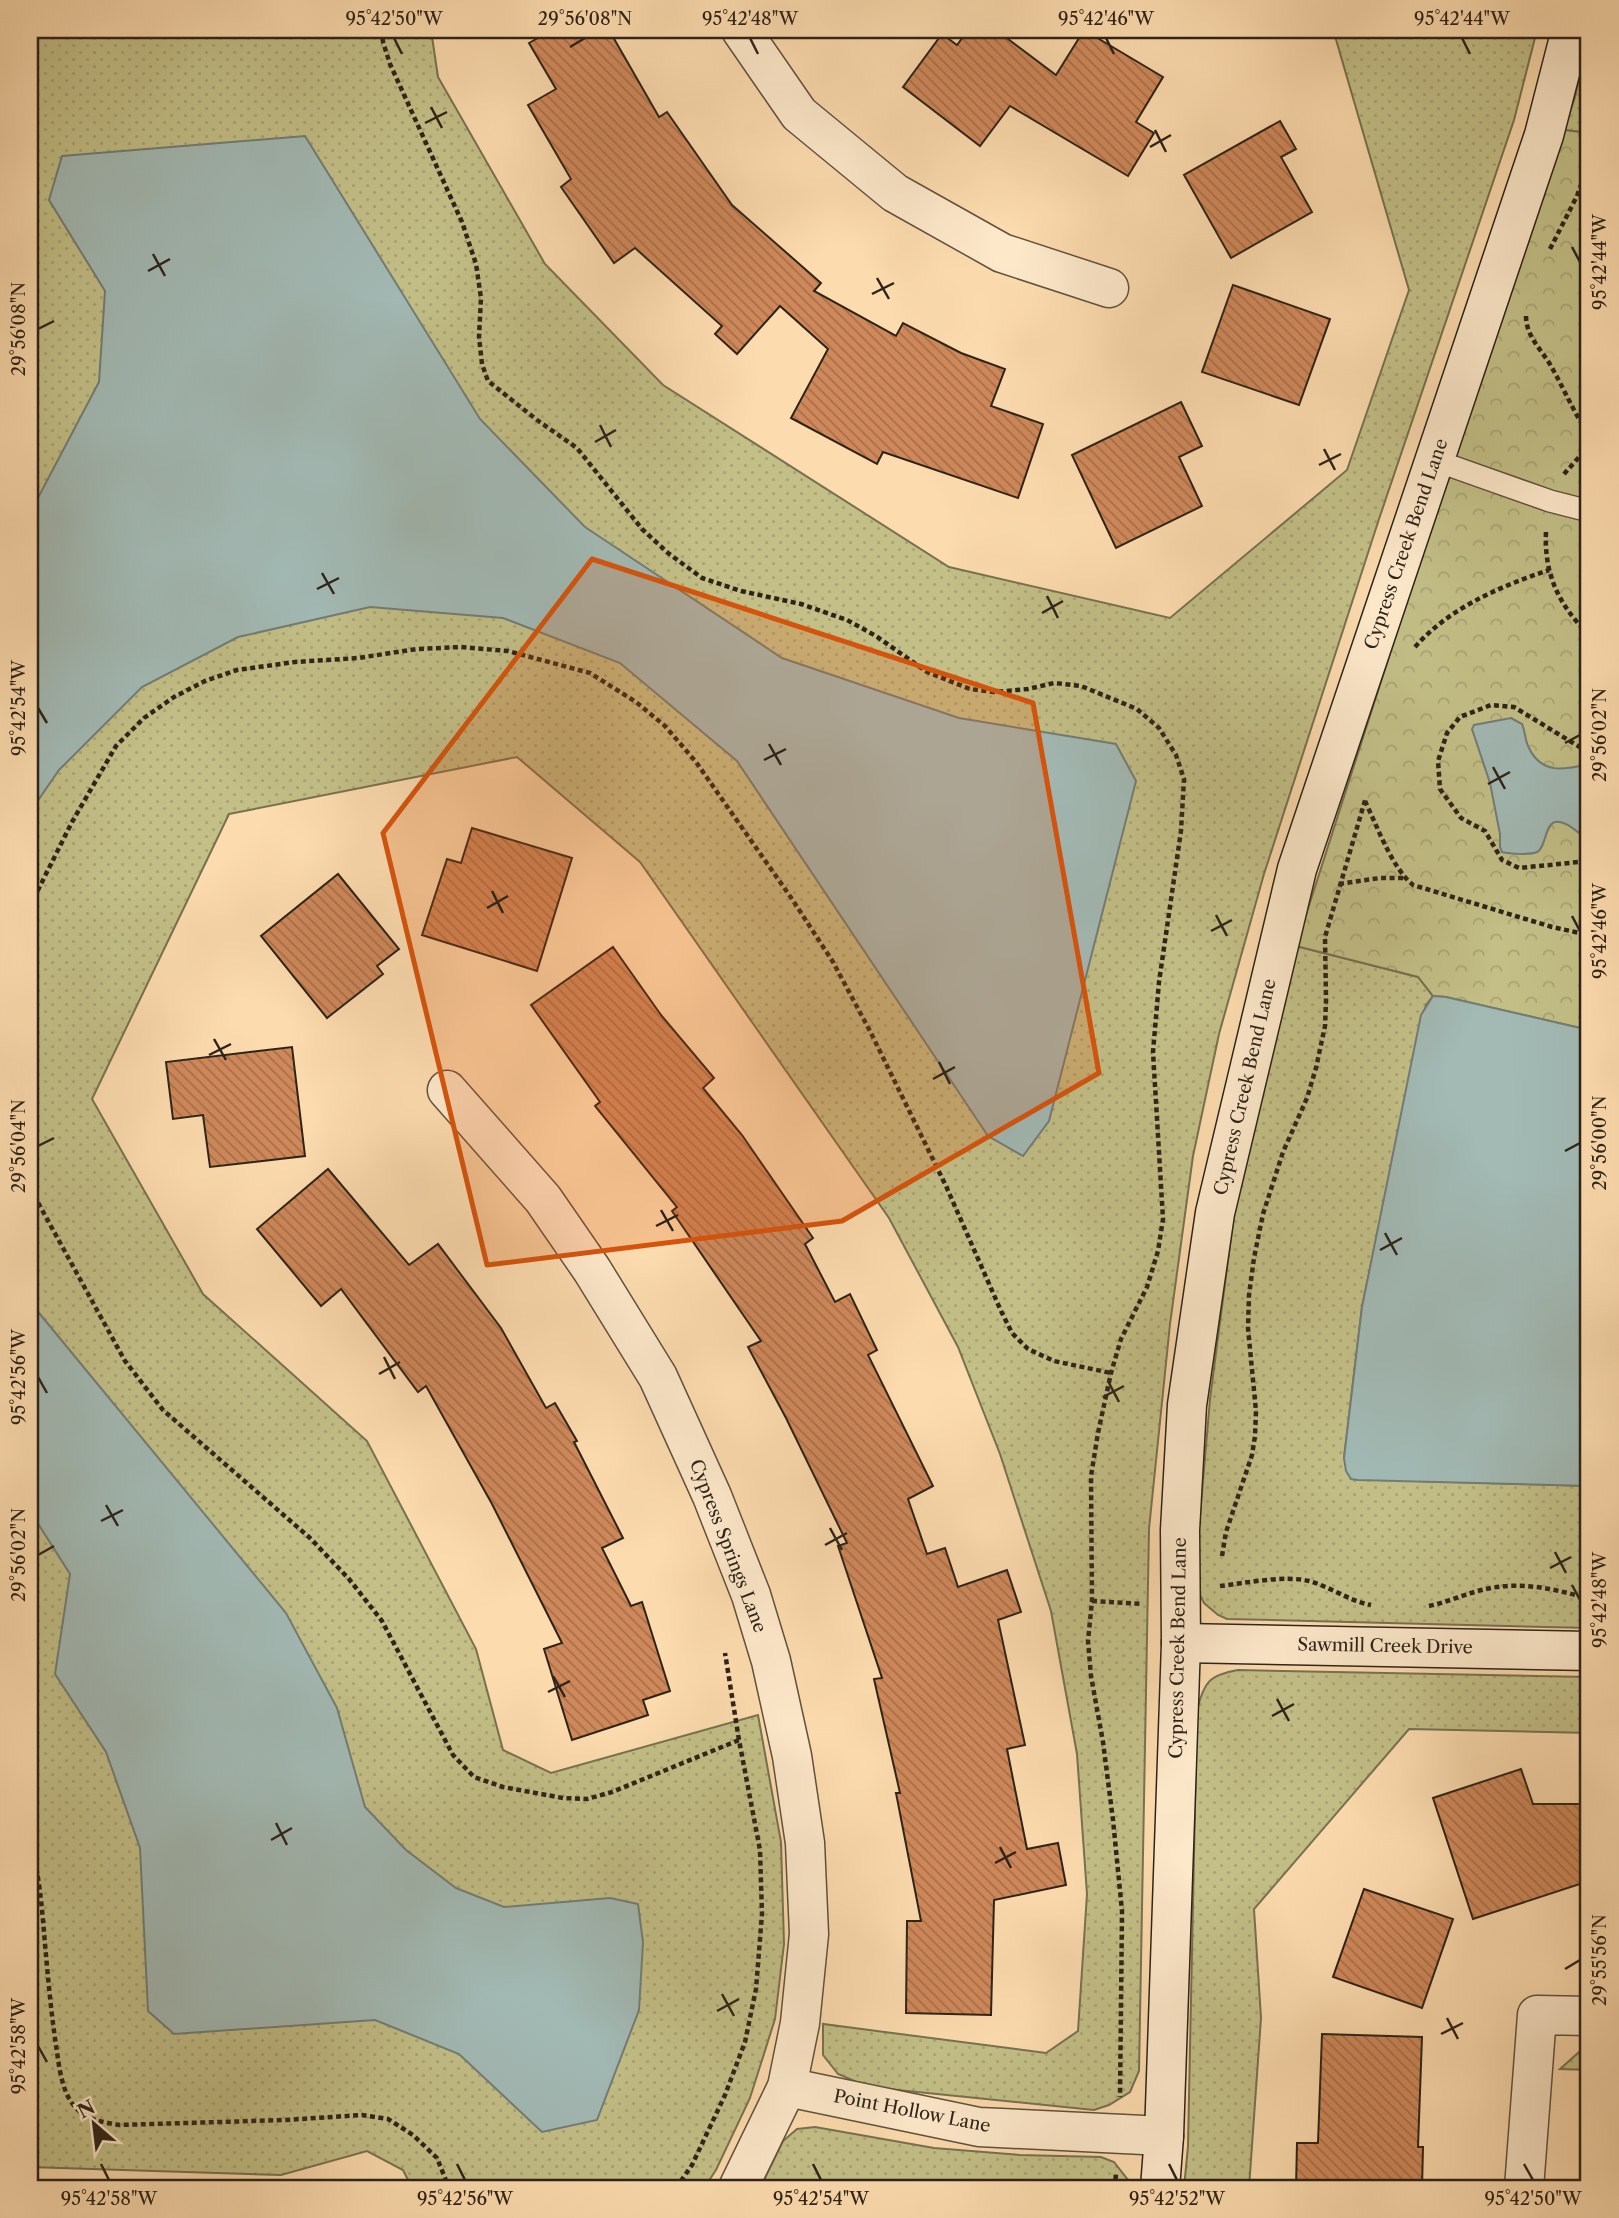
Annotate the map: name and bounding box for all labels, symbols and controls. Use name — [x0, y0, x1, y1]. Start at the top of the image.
text: 95°42'50"W — [345, 8, 444, 30]
text: 29°56'08"N — [538, 8, 632, 30]
text: 95°42'48"W — [702, 8, 799, 30]
text: 95°42'46"W — [1058, 8, 1155, 30]
text: 95°42'44"W — [1414, 8, 1511, 30]
text: 95°42'44"W — [1589, 213, 1611, 310]
text: 29°56'08"N — [8, 282, 30, 376]
street label: Cypress Creek Bend Lane — [1360, 436, 1452, 652]
text: 95°42'54"W — [8, 659, 30, 756]
text: 29°56'02"N — [1589, 688, 1611, 782]
text: 95°42'46"W — [1589, 882, 1611, 979]
street label: Cypress Creek Bend Lane — [1209, 977, 1281, 1197]
text: 29°56'00"N — [1589, 1095, 1611, 1191]
text: 29°56'04"N — [8, 1099, 30, 1193]
text: 95°42'56"W — [8, 1328, 30, 1425]
street label: Cypress Springs Lane — [685, 1456, 771, 1636]
text: 29°56'02"N — [8, 1508, 30, 1602]
street label: Cypress Creek Bend Lane — [1165, 1537, 1191, 1759]
text: 95°42'48"W — [1589, 1551, 1611, 1648]
street label: Sawmill Creek Drive — [1297, 1633, 1473, 1659]
text: 29°55'56"N — [1589, 1914, 1611, 2006]
text: 95°42'58"W — [8, 1996, 30, 2094]
street label: Point Hollow Lane — [832, 2085, 992, 2137]
north arrow — [60, 2088, 130, 2158]
text: N — [74, 2095, 99, 2123]
text: 95°42'58"W — [61, 2188, 159, 2210]
text: 95°42'56"W — [417, 2188, 514, 2210]
text: 95°42'54"W — [773, 2188, 870, 2210]
text: 95°42'52"W — [1129, 2188, 1226, 2210]
text: 95°42'50"W — [1484, 2188, 1583, 2210]

